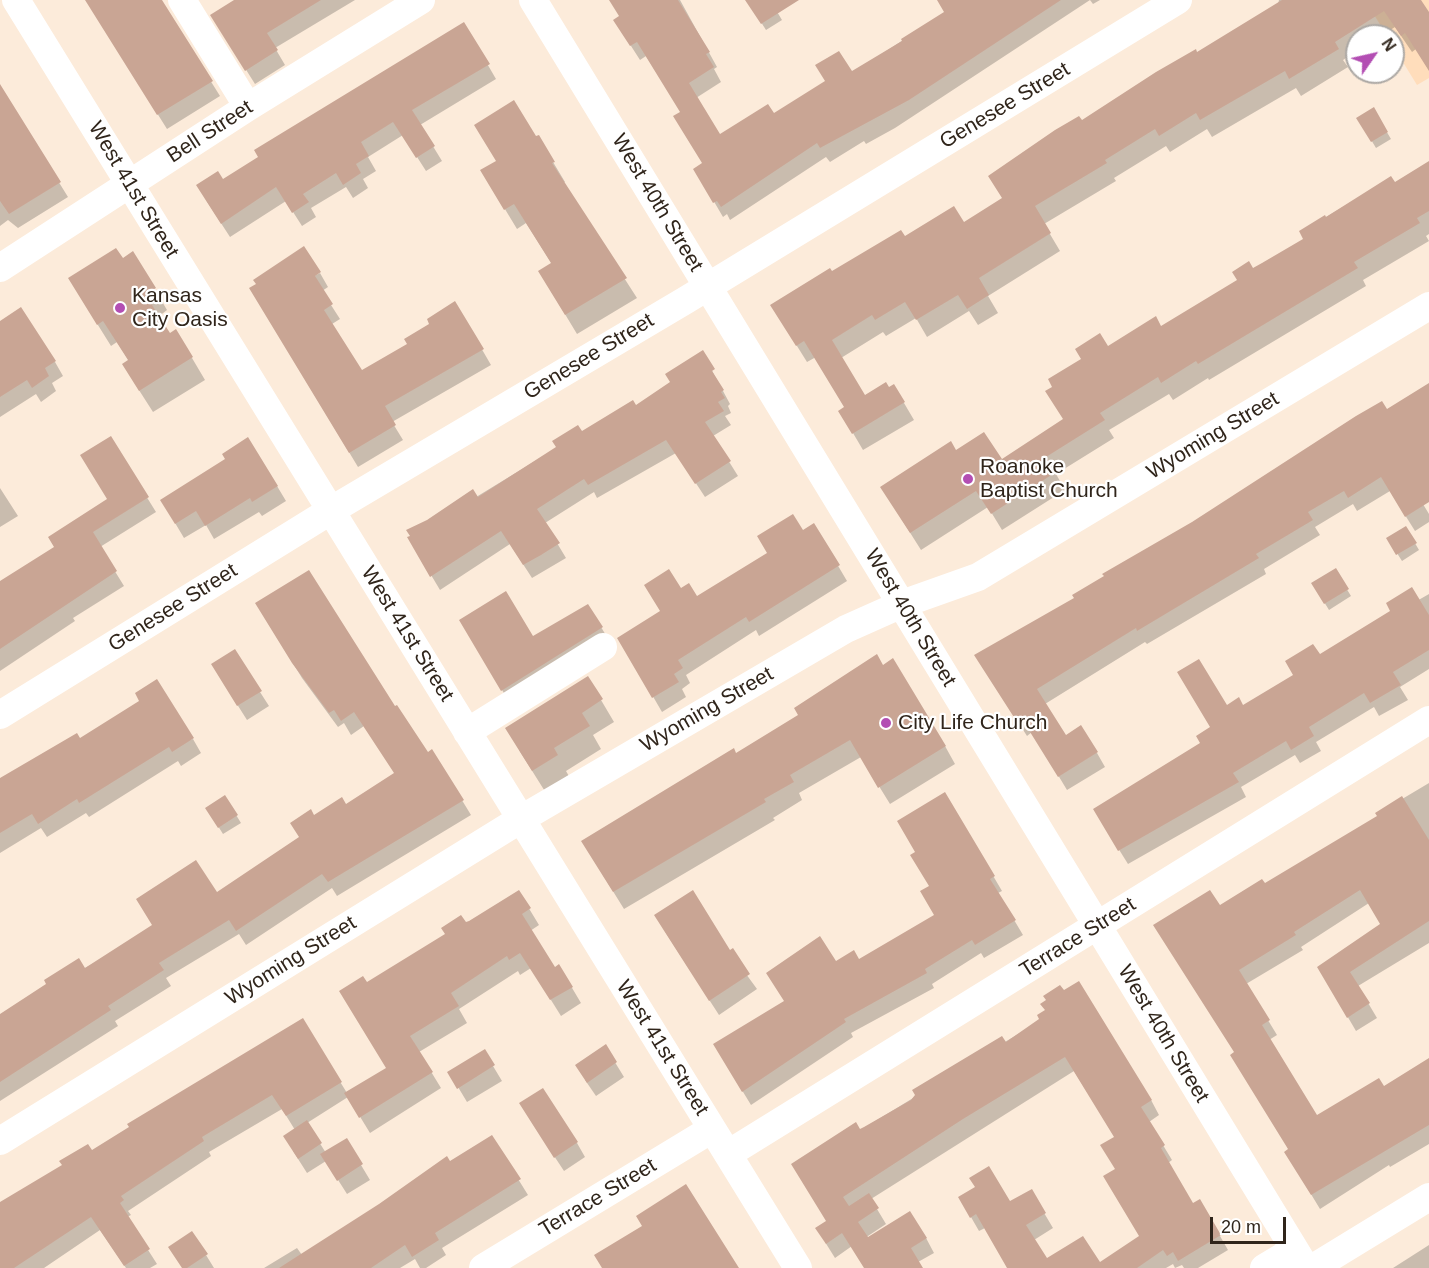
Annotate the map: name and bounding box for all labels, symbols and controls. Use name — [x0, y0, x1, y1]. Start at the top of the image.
north arrow — [1345, 24, 1405, 84]
text: N — [1378, 35, 1399, 54]
street label: Genesee Street — [935, 57, 1075, 155]
street label: Bell Street — [163, 95, 257, 169]
street label: West 41st Street — [82, 117, 184, 263]
street label: West 40th Street — [606, 130, 708, 276]
place label: Kansas City Oasis — [132, 283, 228, 333]
marker: Kansas City Oasis — [113, 301, 127, 315]
street label: Genesee Street — [519, 308, 659, 406]
street label: Wyoming Street — [1143, 387, 1283, 485]
place label: Roanoke Baptist Church — [980, 454, 1118, 504]
marker: Roanoke Baptist Church — [961, 472, 975, 486]
street label: West 40th Street — [859, 545, 961, 691]
street label: Genesee Street — [104, 558, 242, 658]
street label: West 41st Street — [355, 562, 459, 706]
street label: Wyoming Street — [636, 662, 778, 758]
place label: City Life Church — [898, 710, 1047, 736]
marker: City Life Church — [879, 716, 893, 730]
street label: Terrace Street — [1015, 892, 1141, 984]
street label: Wyoming Street — [221, 911, 361, 1011]
street label: West 40th Street — [1112, 961, 1214, 1107]
street label: West 41st Street — [610, 976, 714, 1120]
street label: Terrace Street — [535, 1153, 661, 1243]
scale bar — [1213, 1205, 1290, 1243]
text: 20 m — [1221, 1217, 1261, 1237]

